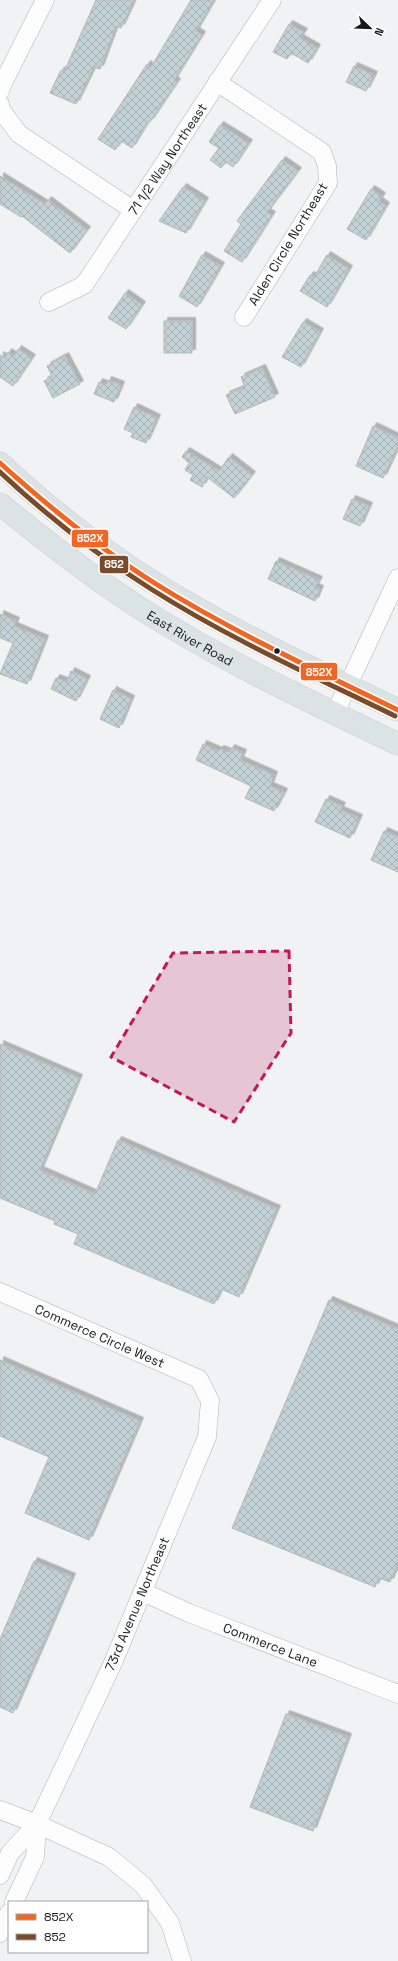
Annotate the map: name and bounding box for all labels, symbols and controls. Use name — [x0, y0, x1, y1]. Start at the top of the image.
north arrow — [350, 8, 390, 48]
text: N — [371, 26, 387, 38]
street label: 71 1/2 Way Northeast — [124, 100, 210, 218]
street label: Alden Circle Northeast — [245, 179, 331, 308]
line badge: 852X — [71, 529, 109, 548]
text: 852X — [77, 531, 103, 545]
line badge: 852 — [99, 555, 129, 574]
text: 852 — [104, 557, 124, 571]
street label: East River Road — [144, 606, 236, 669]
unlabelled marker — [272, 646, 282, 656]
line badge: 852X — [300, 662, 338, 681]
text: 852X — [306, 665, 332, 679]
street label: Commerce Circle West — [32, 1300, 167, 1371]
street label: 73rd Avenue Northeast — [101, 1534, 173, 1674]
street label: Commerce Lane — [221, 1619, 320, 1671]
legend — [8, 1901, 148, 1953]
text: 852X — [44, 1909, 74, 1925]
text: 852 — [44, 1929, 66, 1945]

